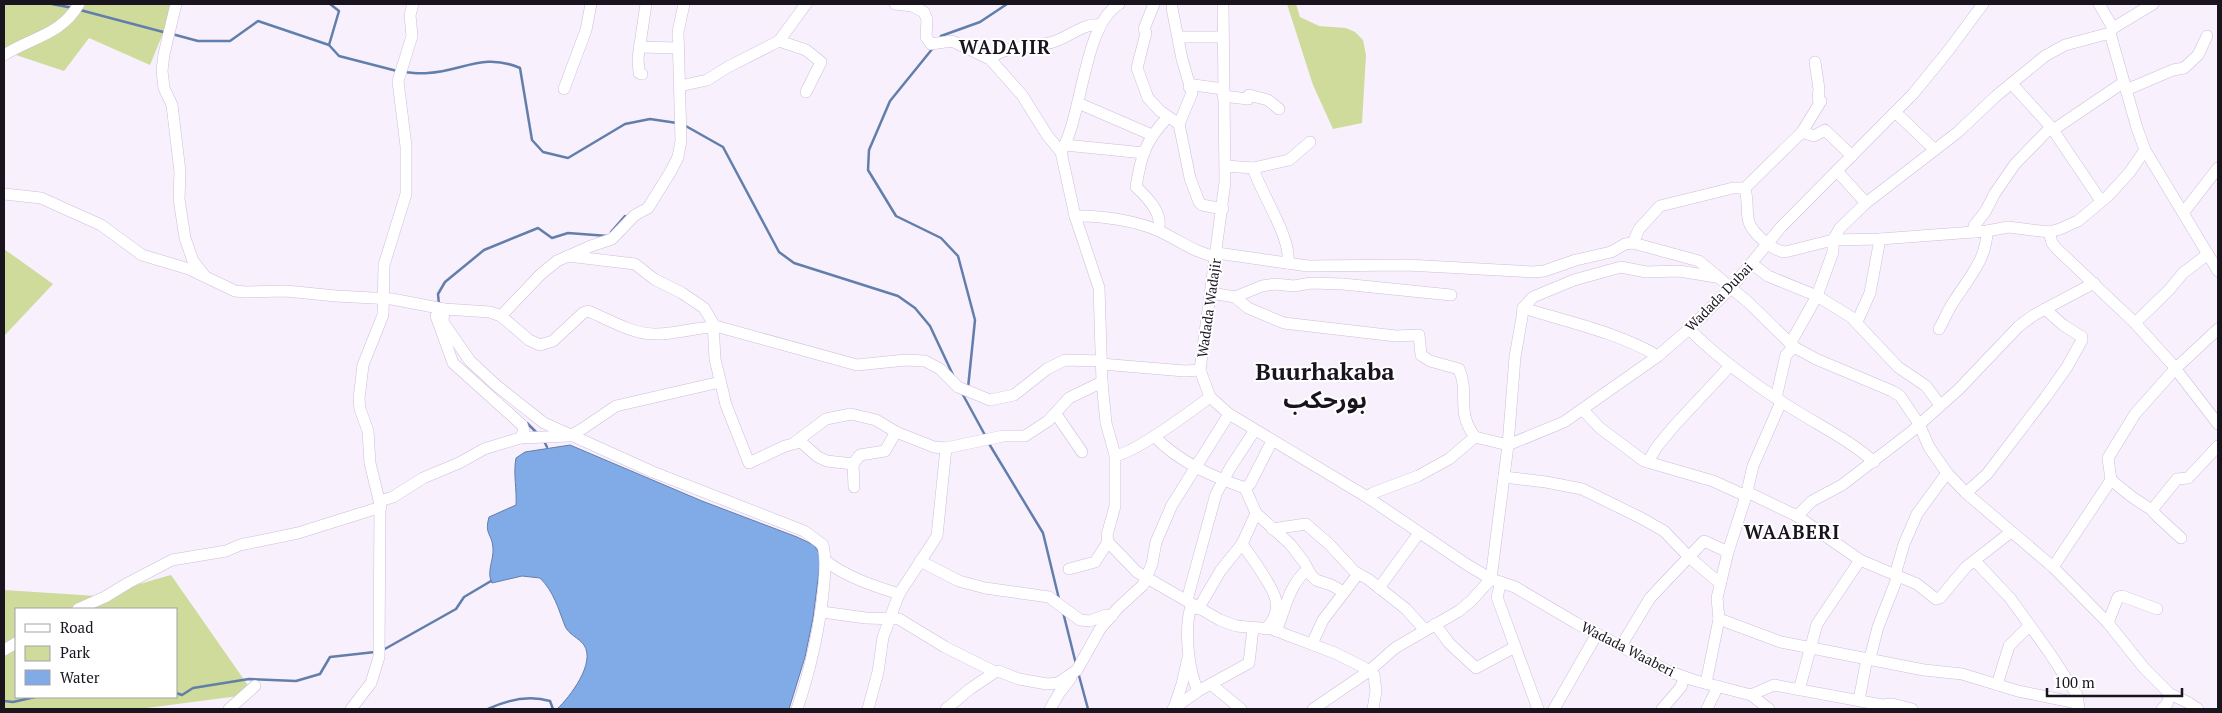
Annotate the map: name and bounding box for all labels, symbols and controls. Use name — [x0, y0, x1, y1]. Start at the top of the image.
district label: WADAJIR — [959, 34, 1051, 59]
street label: Wadada Wadajir — [1192, 256, 1225, 359]
street label: Wadada Dubai — [1681, 258, 1756, 335]
district label: Buurhakaba بورحكب — [1255, 355, 1395, 415]
district label: WAABERI — [1744, 519, 1840, 544]
legend — [15, 608, 178, 698]
text: Road — [60, 617, 93, 637]
street label: Wadada Waaberi — [1578, 617, 1678, 680]
text: Park — [60, 642, 90, 662]
scale bar — [2047, 666, 2182, 698]
text: Water — [60, 667, 100, 687]
text: 100 m — [2054, 672, 2095, 692]

